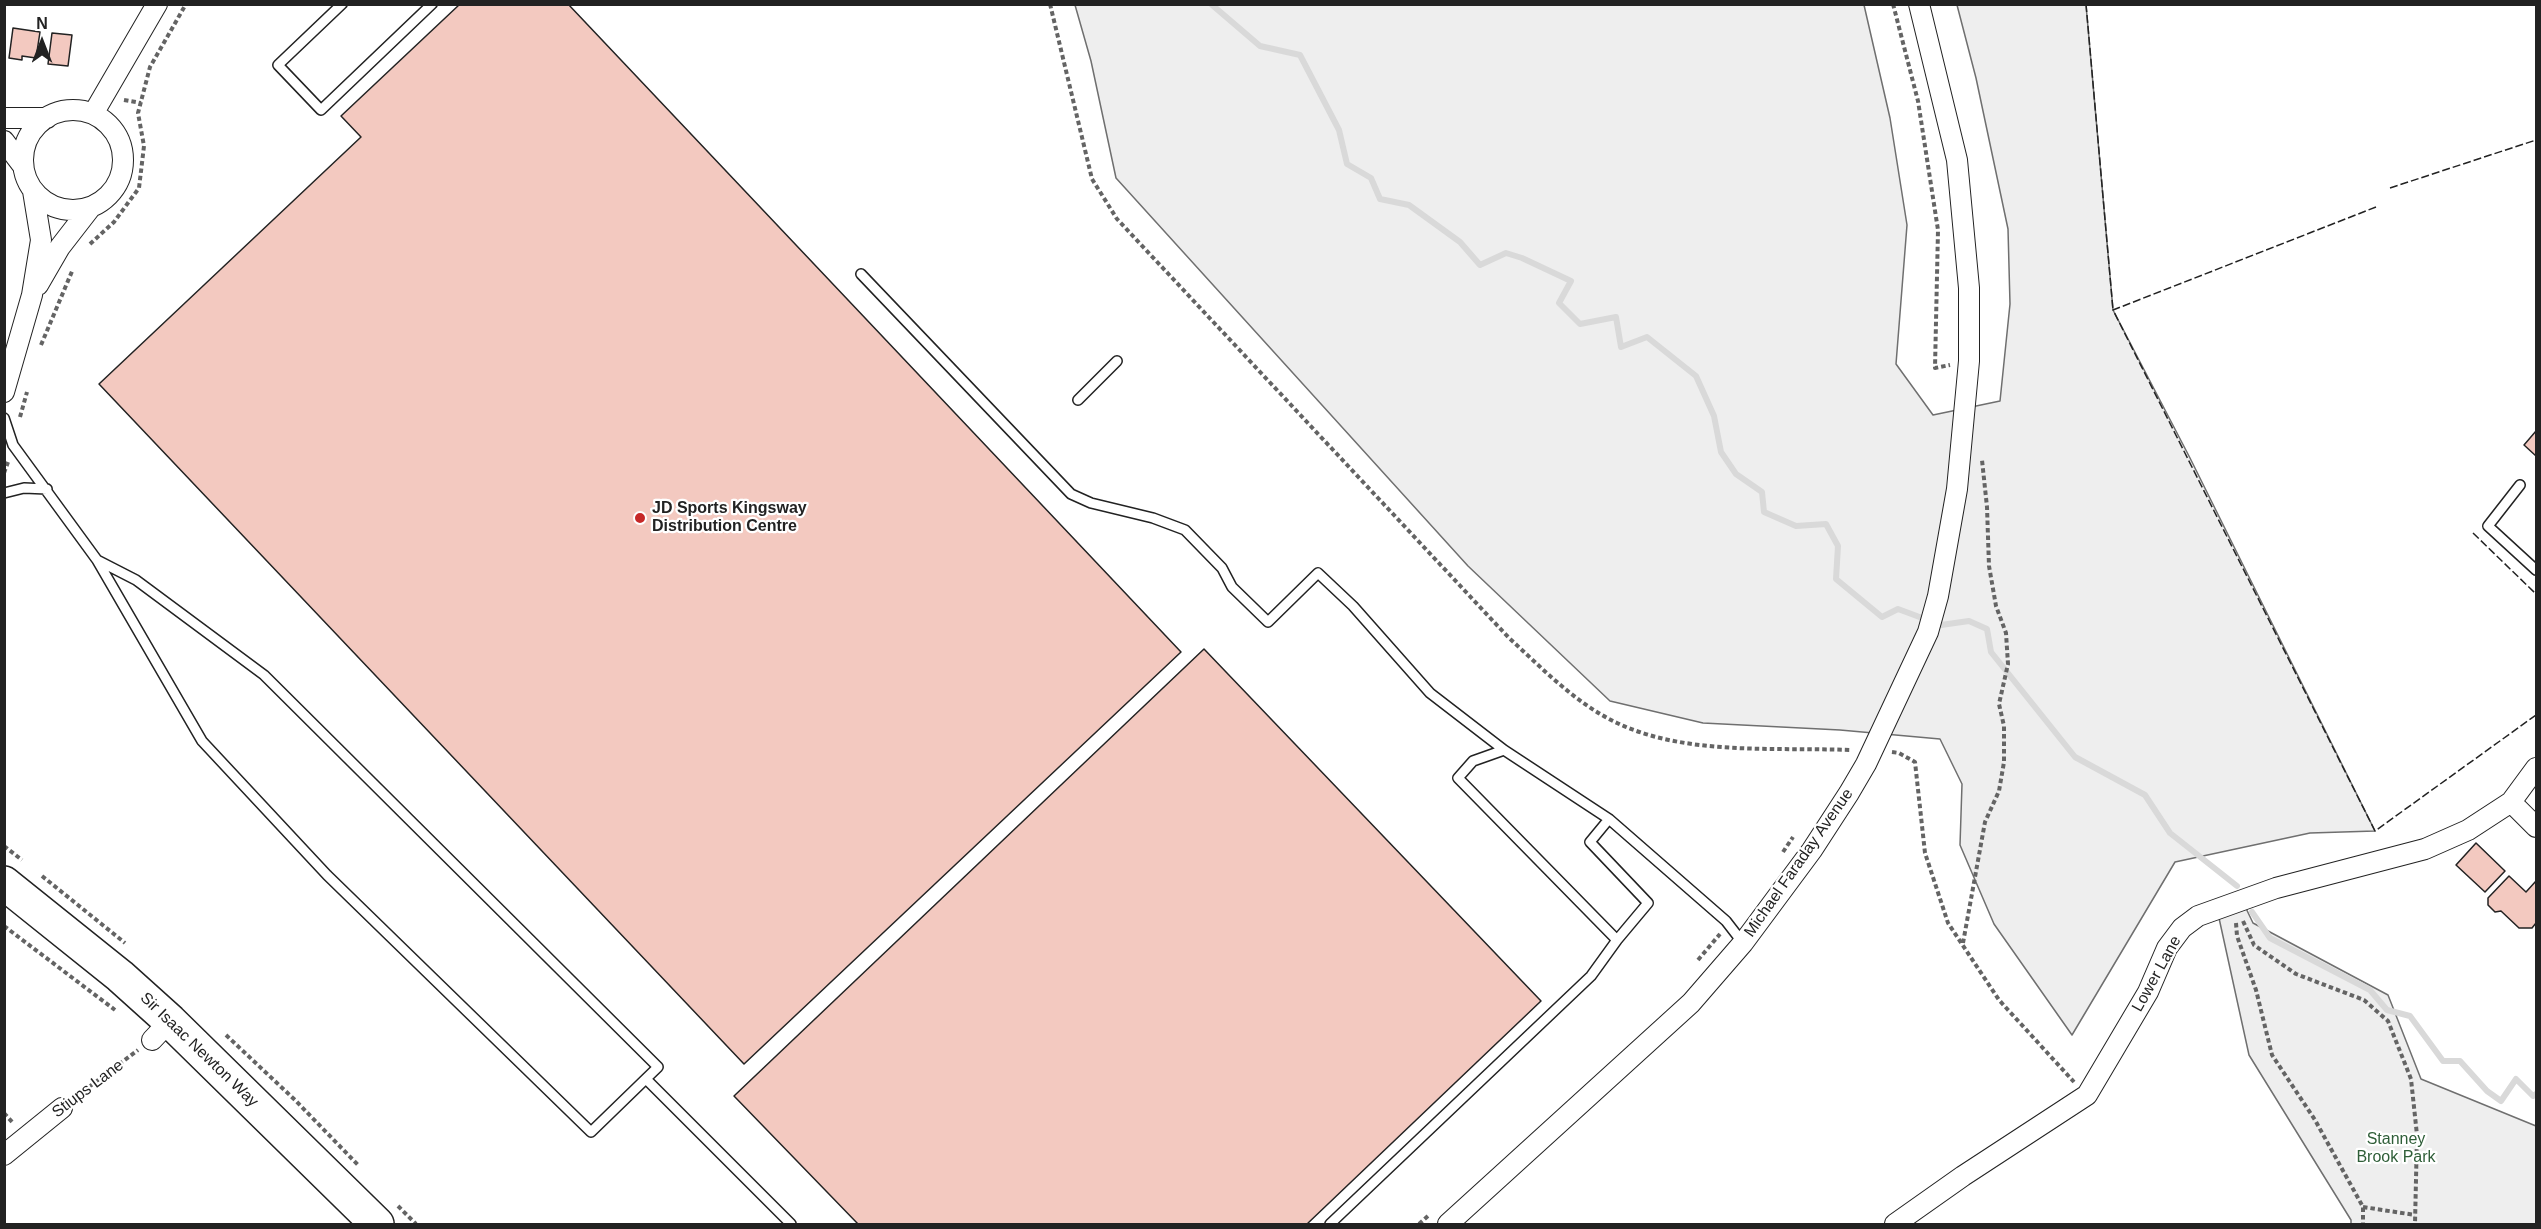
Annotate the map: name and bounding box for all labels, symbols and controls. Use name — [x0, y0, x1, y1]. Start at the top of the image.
north arrow — [12, 12, 72, 72]
text: N — [36, 15, 48, 32]
place label: JD Sports Kingsway Distribution Centre — [652, 499, 807, 537]
marker: JD Sports Kingsway Distribution Centre — [633, 511, 647, 525]
street label: Michael Faraday Avenue — [1740, 785, 1858, 941]
street label: Lower Lane — [2128, 933, 2186, 1015]
street label: Sir Isaac Newton Way — [136, 989, 262, 1111]
street label: Stiups Lane — [48, 1056, 128, 1122]
park label: Stanney Brook Park — [2356, 1130, 2436, 1168]

